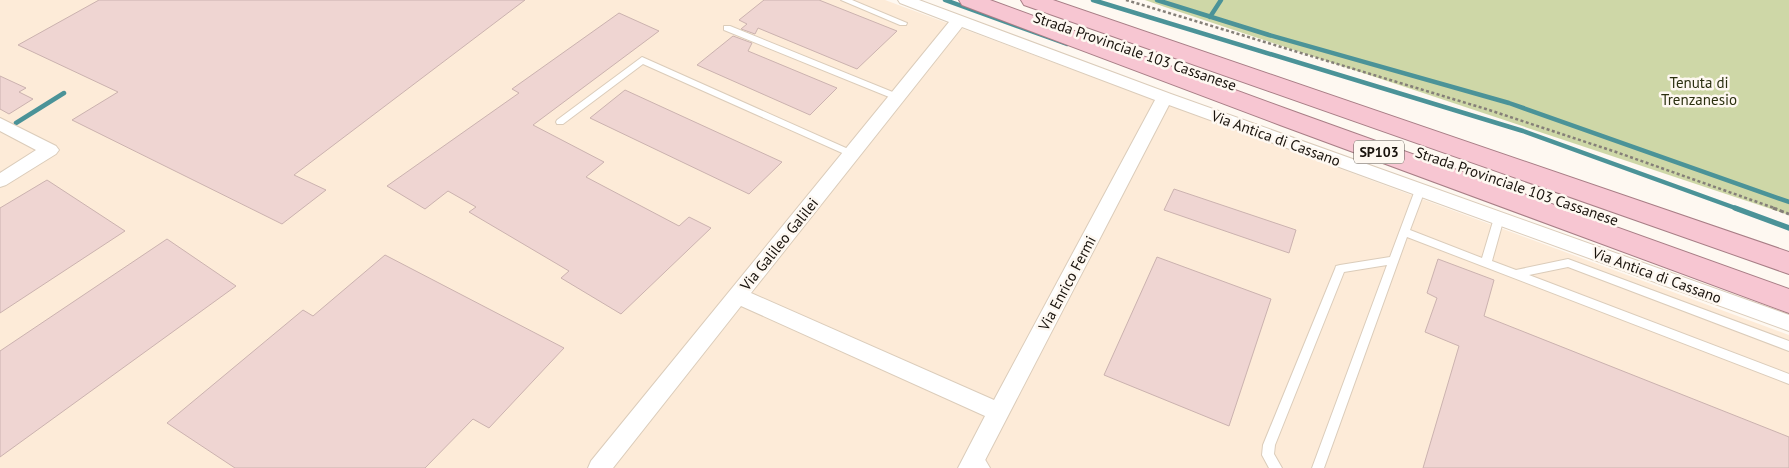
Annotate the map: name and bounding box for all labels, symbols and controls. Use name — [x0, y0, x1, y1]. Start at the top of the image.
street label: Strada Provinciale 103 Cassanese — [1031, 7, 1239, 95]
park label: Tenuta di Trenzanesio — [1661, 73, 1737, 109]
street label: Via Antica di Cassano — [1208, 105, 1343, 170]
road number: SP103 — [1354, 140, 1404, 163]
street label: Strada Provinciale 103 Cassanese — [1413, 142, 1621, 230]
street label: Via Galileo Galilei — [735, 194, 822, 295]
street label: Via Enrico Fermi — [1034, 232, 1100, 334]
street label: Via Antica di Cassano — [1589, 242, 1724, 307]

